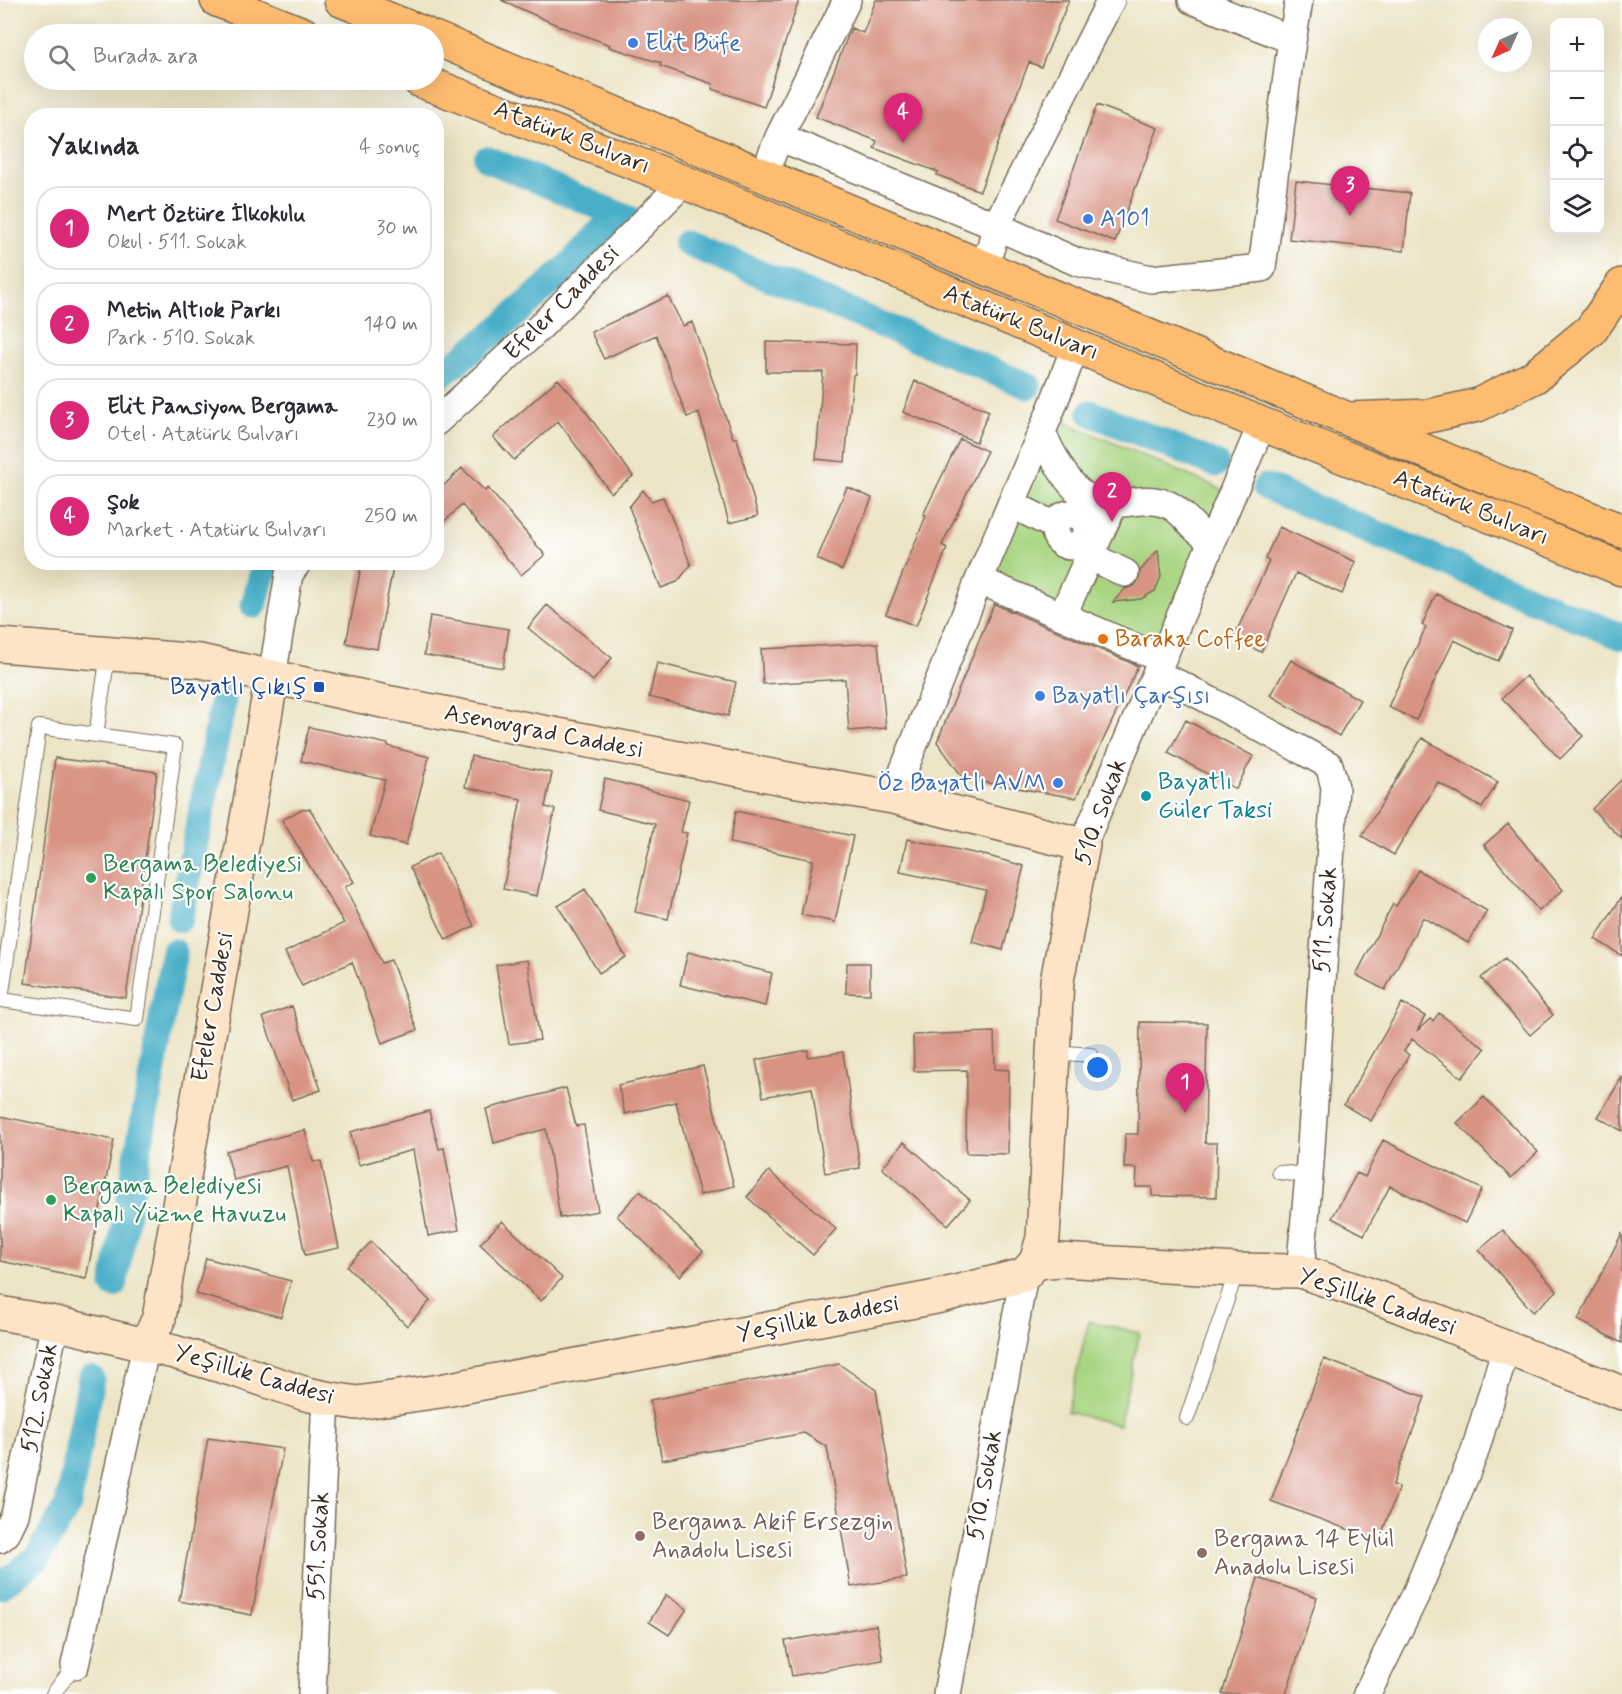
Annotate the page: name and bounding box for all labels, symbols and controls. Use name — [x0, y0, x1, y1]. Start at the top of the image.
north arrow — [1478, 18, 1532, 72]
map controls — [1550, 18, 1604, 234]
button: + — [1550, 18, 1604, 72]
search box — [24, 24, 444, 90]
place label: Elit Büfe — [645, 28, 741, 59]
marker: Elit Büfe — [626, 36, 640, 50]
icon: search — [45, 41, 78, 74]
text: Burada ara — [93, 43, 198, 71]
button: − — [1550, 72, 1604, 126]
street label: Atatürk Bulvarı — [489, 94, 655, 182]
pin: 4 — [884, 94, 922, 143]
button: locate — [1550, 126, 1604, 180]
text: Yakında — [48, 130, 140, 164]
text: 4 sonuç — [359, 134, 420, 161]
pin: 3 — [1330, 166, 1370, 216]
button: layers — [1550, 180, 1604, 234]
text: Mert Öztüre İlkokulu — [107, 201, 306, 229]
place label: A101 — [1100, 204, 1150, 235]
marker: A101 — [1081, 212, 1095, 226]
text: 1 — [65, 215, 74, 242]
text: 30 m — [376, 215, 418, 242]
text: Okul · 511. Sokak — [107, 229, 246, 256]
street label: Efeler Caddesi — [497, 238, 627, 368]
street label: Atatürk Bulvarı — [939, 278, 1103, 368]
text: Metin Altıok Parkı — [107, 297, 281, 325]
text: 2 — [65, 311, 74, 338]
text: 140 m — [364, 311, 418, 338]
text: Park · 510. Sokak — [107, 325, 255, 352]
text: Elit Pansiyon Bergama — [107, 393, 337, 421]
text: 3 — [65, 407, 74, 434]
text: 230 m — [366, 407, 418, 434]
text: Otel · Atatürk Bulvarı — [107, 421, 299, 448]
street label: Atatürk Bulvarı — [1389, 463, 1553, 553]
pin: 2 — [1092, 472, 1132, 522]
text: Şok — [107, 489, 140, 517]
text: 4 — [64, 503, 75, 530]
text: 250 m — [364, 503, 418, 530]
text: Market · Atatürk Bulvarı — [107, 517, 327, 544]
place label: Baraka Coffee — [1115, 624, 1266, 655]
marker: Baraka Coffee — [1096, 632, 1110, 646]
place label: Bayatlı Çıkış — [170, 672, 307, 703]
marker: Bayatlı Çıkış — [312, 680, 326, 694]
place label: Bayatlı Çarşısı — [1052, 681, 1210, 712]
marker: Bayatlı Çarşısı — [1033, 689, 1047, 703]
street label: Asenovgrad Caddesi — [441, 697, 647, 767]
street label: 510. Sokak — [1067, 754, 1135, 870]
place label: Bayatlı Güler Taksi — [1158, 767, 1272, 826]
place label: Öz Bayatlı AVM — [877, 768, 1046, 799]
marker: Öz Bayatlı AVM — [1051, 776, 1065, 790]
marker: Bayatlı Güler Taksi — [1139, 789, 1153, 803]
place label: Bergama Belediyesi Kapalı Spor Salonu — [103, 849, 302, 908]
street label: 511. Sokak — [1307, 866, 1345, 974]
marker: Bergama Belediyesi Kapalı Spor Salonu — [84, 871, 98, 885]
street label: Efeler Caddesi — [185, 930, 241, 1084]
your location — [1083, 1053, 1112, 1082]
pin: 1 — [1166, 1064, 1204, 1113]
place label: Bergama Belediyesi Kapalı Yüzme Havuzu — [63, 1171, 286, 1230]
marker: Bergama Belediyesi Kapalı Yüzme Havuzu — [44, 1193, 58, 1207]
street label: Yeşillik Caddesi — [1294, 1261, 1460, 1343]
street label: Yeşillik Caddesi — [734, 1288, 902, 1350]
street label: Yeşillik Caddesi — [171, 1337, 337, 1413]
street label: 512. Sokak — [14, 1340, 66, 1456]
street label: 510. Sokak — [960, 1427, 1010, 1543]
street label: 551. Sokak — [301, 1491, 337, 1601]
place label: Bergama Akif Ersezgin Anadolu Lisesi — [652, 1507, 893, 1566]
place label: Bergama 14 Eylül Anadolu Lisesi — [1214, 1524, 1394, 1583]
marker: Bergama Akif Ersezgin Anadolu Lisesi — [633, 1529, 647, 1543]
marker: Bergama 14 Eylül Anadolu Lisesi — [1195, 1546, 1209, 1560]

